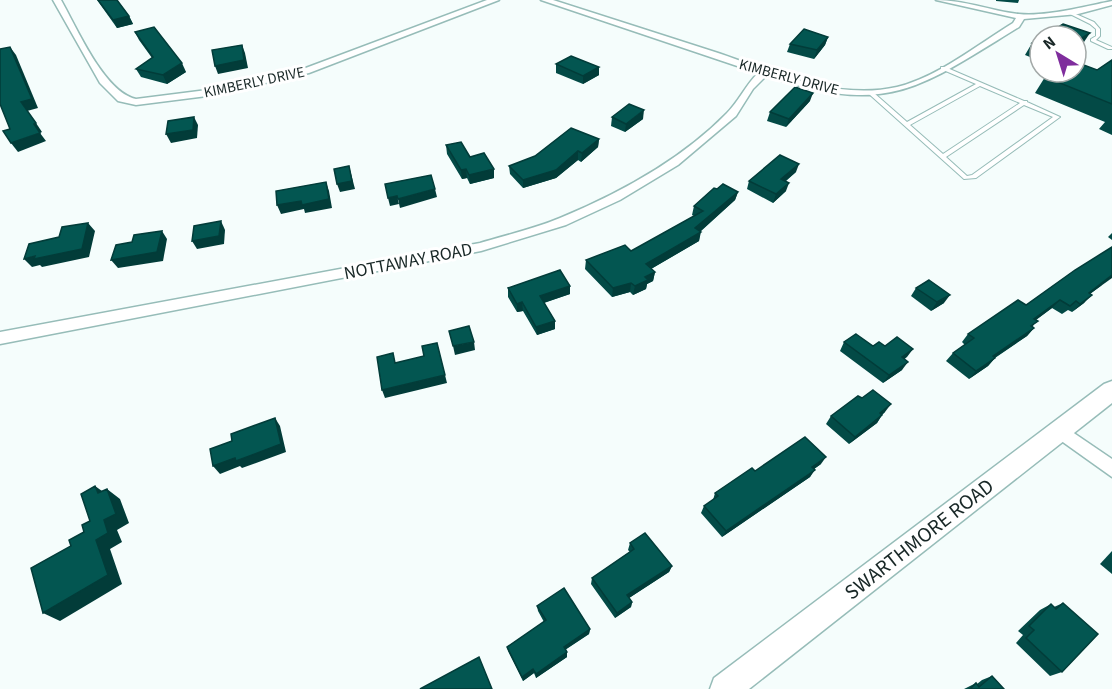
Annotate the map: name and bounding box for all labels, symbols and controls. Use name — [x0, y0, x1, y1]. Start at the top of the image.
north arrow — [1028, 24, 1088, 84]
text: N — [1038, 31, 1060, 55]
street label: KIMBERLY DRIVE — [737, 54, 841, 101]
street label: KIMBERLY DRIVE — [202, 62, 306, 103]
street label: NOTTAWAY ROAD — [342, 237, 474, 286]
street label: SWARTHMORE ROAD — [838, 471, 1000, 607]

